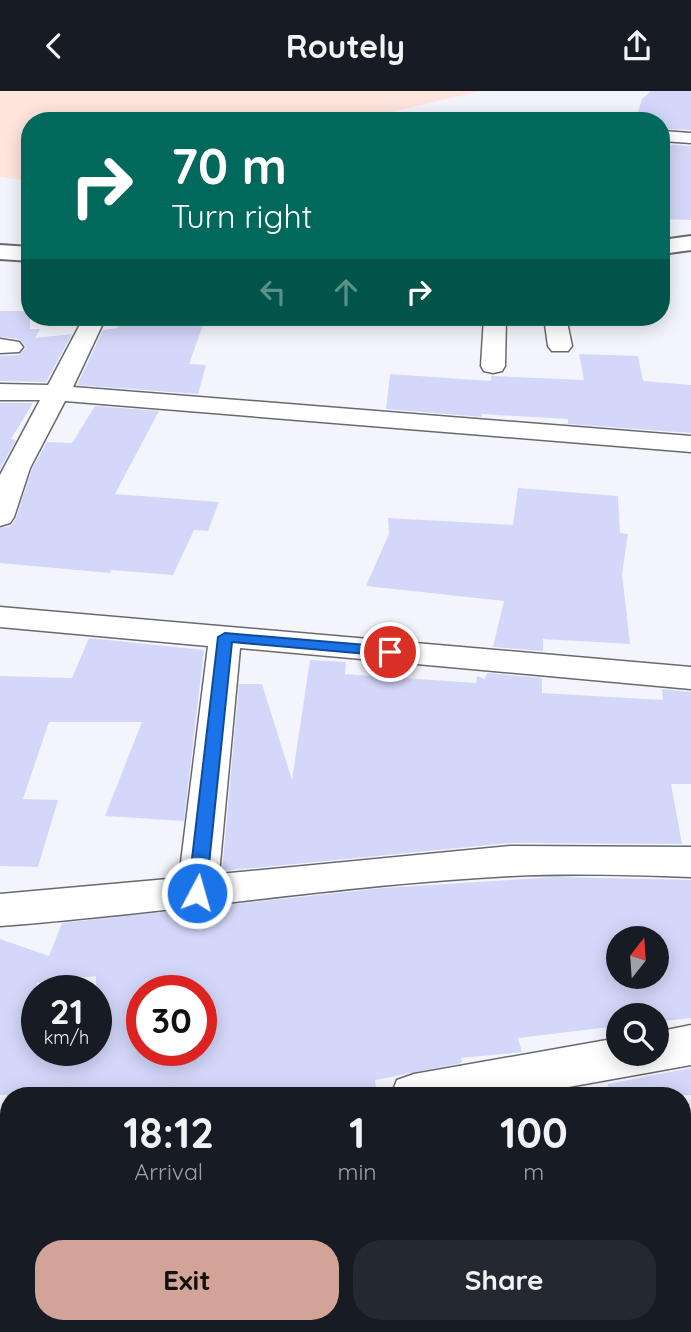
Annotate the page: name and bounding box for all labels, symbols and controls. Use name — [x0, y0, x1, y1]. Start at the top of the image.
text: Routely — [286, 26, 405, 66]
icon: back — [35, 27, 73, 65]
icon: share — [618, 27, 656, 65]
text: 70 m — [171, 135, 287, 196]
icon: right — [56, 140, 147, 231]
text: Turn right — [171, 196, 312, 236]
icon: left — [254, 273, 292, 311]
icon: ahead — [327, 273, 365, 311]
icon: right — [400, 273, 438, 311]
pin — [360, 622, 420, 682]
icon: arrive — [371, 633, 409, 671]
position arrow — [160, 856, 234, 930]
north arrow — [606, 926, 668, 989]
map controls — [606, 926, 669, 1066]
speed limit sign: 30 — [126, 975, 217, 1066]
text: 21 — [50, 989, 83, 1033]
button: search — [606, 1003, 669, 1066]
text: km/h — [44, 1026, 89, 1049]
text: 18:12 — [123, 1106, 214, 1159]
text: 1 — [349, 1106, 365, 1159]
text: 100 — [500, 1106, 568, 1159]
text: Arrival — [134, 1157, 203, 1186]
text: min — [337, 1157, 377, 1186]
text: m — [523, 1157, 544, 1186]
button: Exit — [35, 1240, 339, 1320]
button: Share — [353, 1240, 656, 1320]

